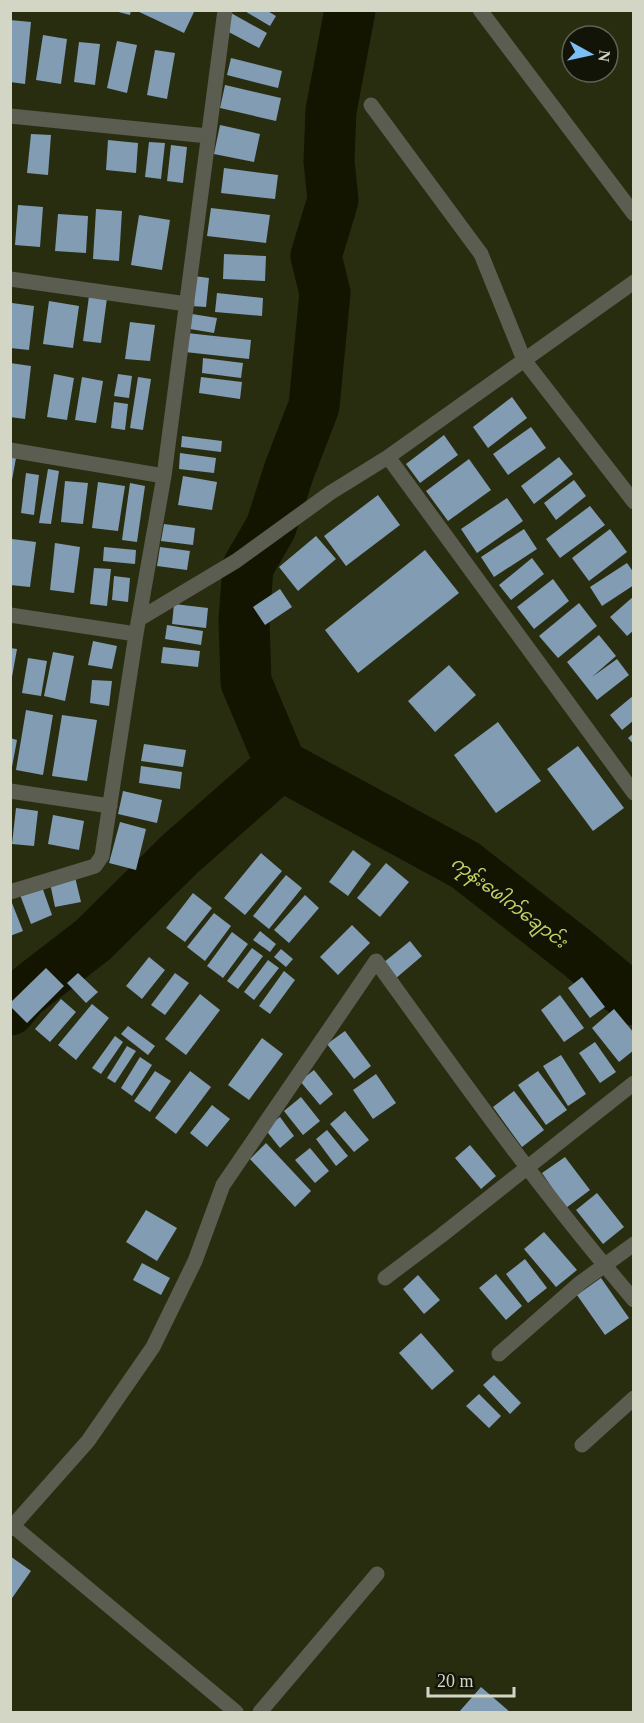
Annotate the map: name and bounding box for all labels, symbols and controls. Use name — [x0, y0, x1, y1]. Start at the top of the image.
north arrow — [560, 24, 620, 84]
text: N — [595, 49, 614, 63]
water label: ကုန်းဖေါက်ချောင်း — [444, 850, 574, 957]
scale bar — [428, 1660, 514, 1698]
text: 20 m — [437, 1671, 474, 1691]

